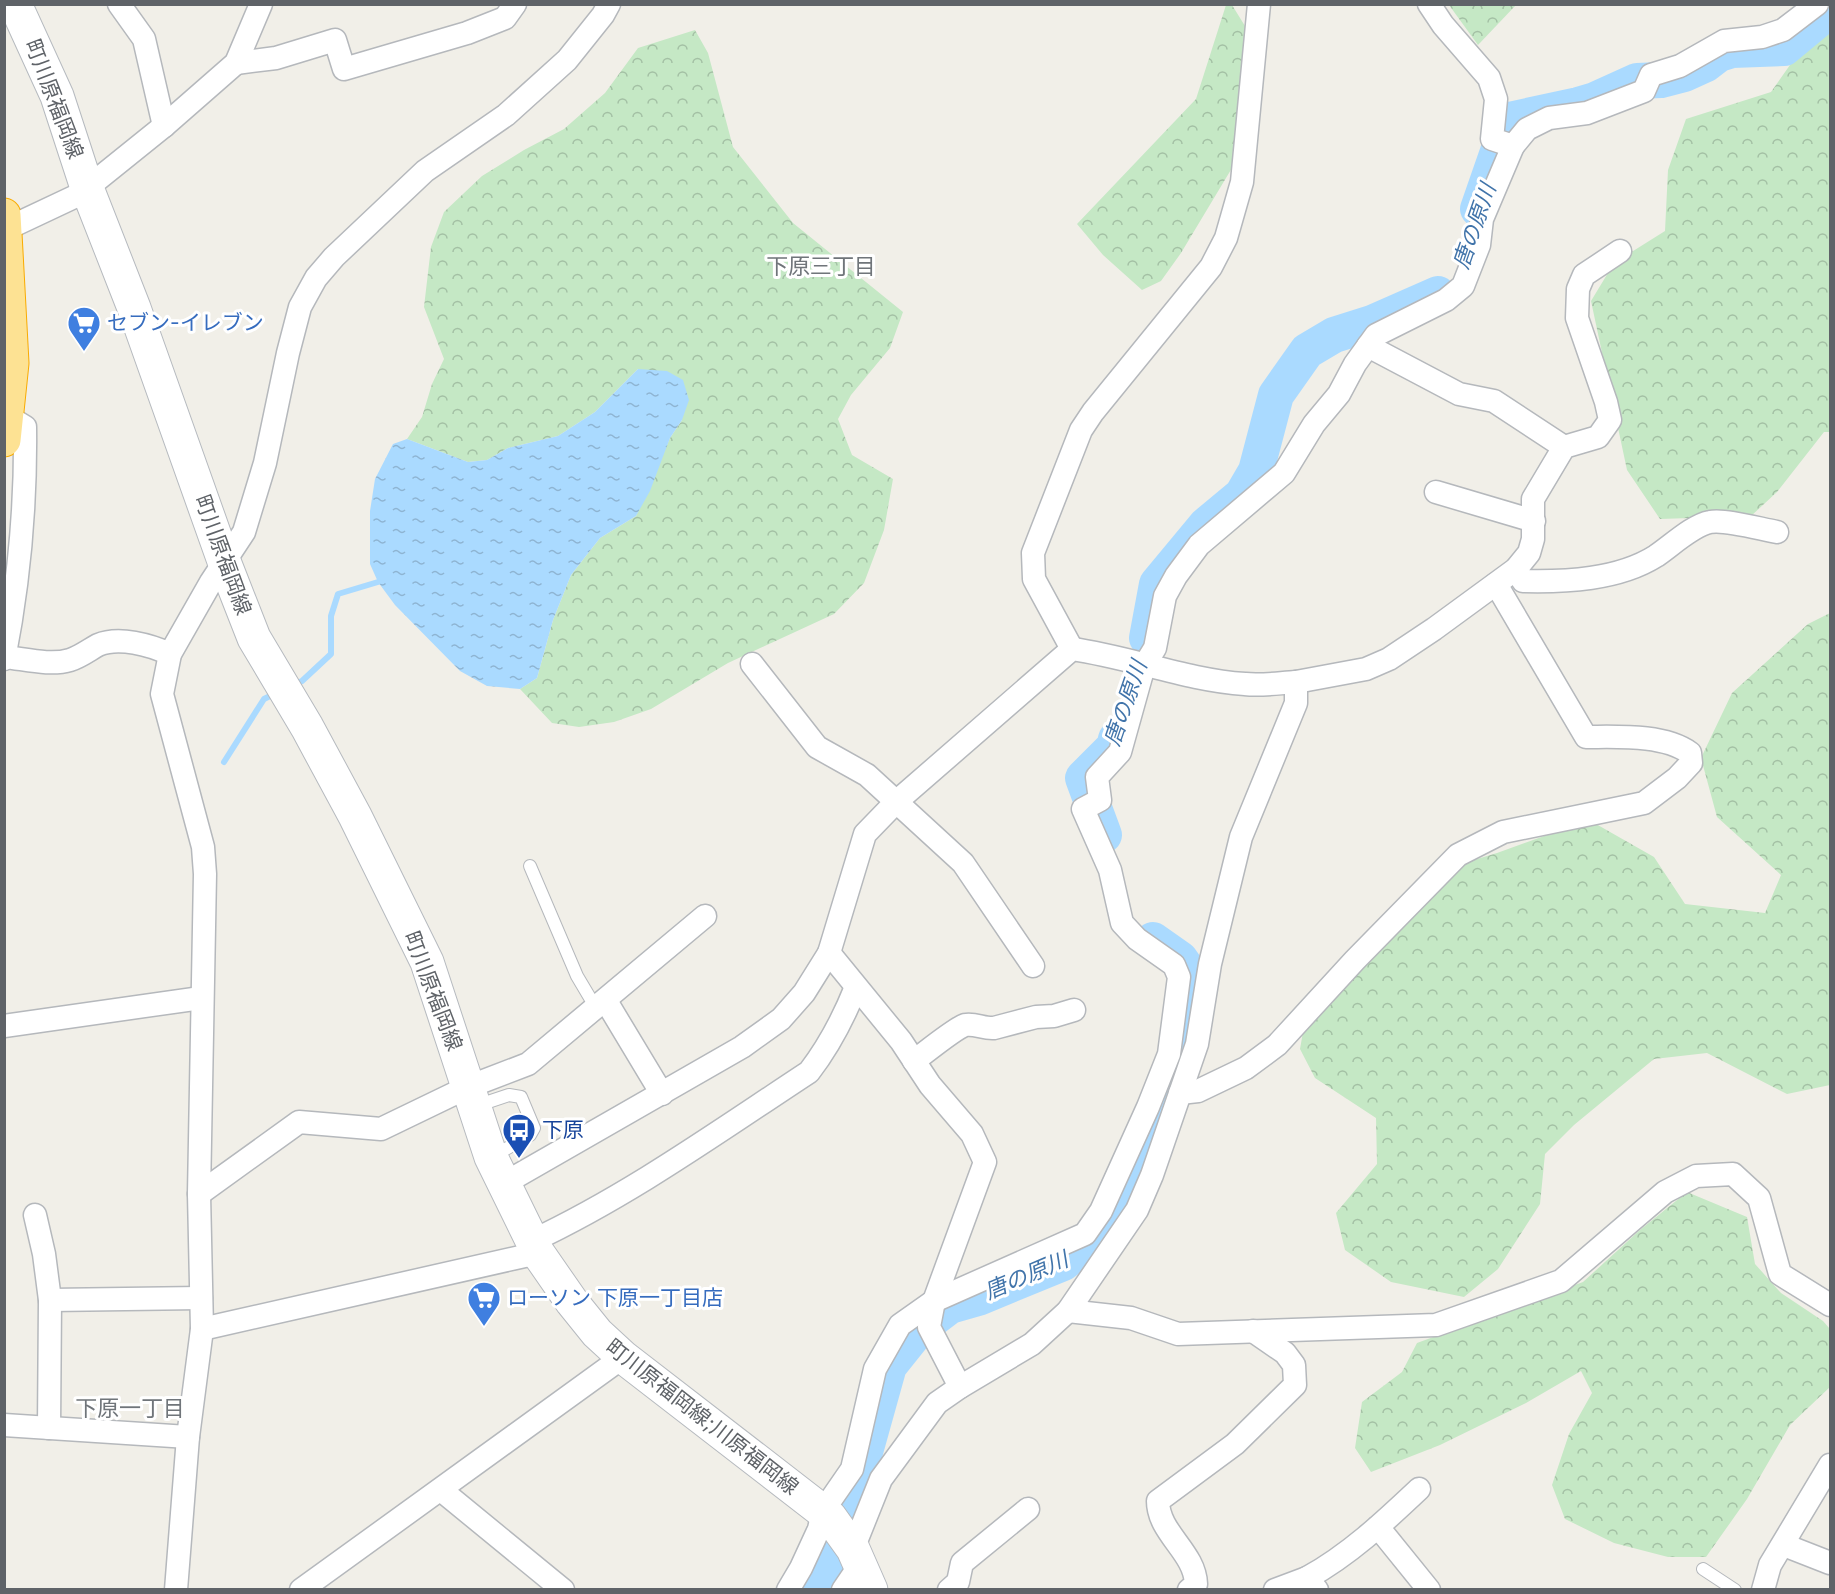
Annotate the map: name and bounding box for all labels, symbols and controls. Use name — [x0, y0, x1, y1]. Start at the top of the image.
street label: 町川原福岡線 — [20, 36, 89, 162]
water label: 唐の原川 — [1447, 178, 1501, 272]
district label: 下原三丁目 — [766, 253, 876, 279]
supermarket icon: セブン-イレブン — [66, 305, 102, 352]
place label: セブン-イレブン — [107, 310, 264, 335]
street label: 町川原福岡線 — [190, 491, 257, 618]
water label: 唐の原川 — [1098, 655, 1152, 749]
street label: 町川原福岡線 — [399, 928, 468, 1054]
bus stop icon: 下原 — [501, 1112, 537, 1159]
place label: 下原 — [542, 1117, 584, 1142]
water label: 唐の原川 — [980, 1245, 1073, 1304]
supermarket icon: ローソン 下原一丁目店 — [466, 1280, 502, 1327]
place label: ローソン 下原一丁目店 — [507, 1285, 723, 1310]
street label: 町川原福岡線;川原福岡線 — [601, 1334, 804, 1500]
district label: 下原一丁目 — [75, 1395, 185, 1421]

